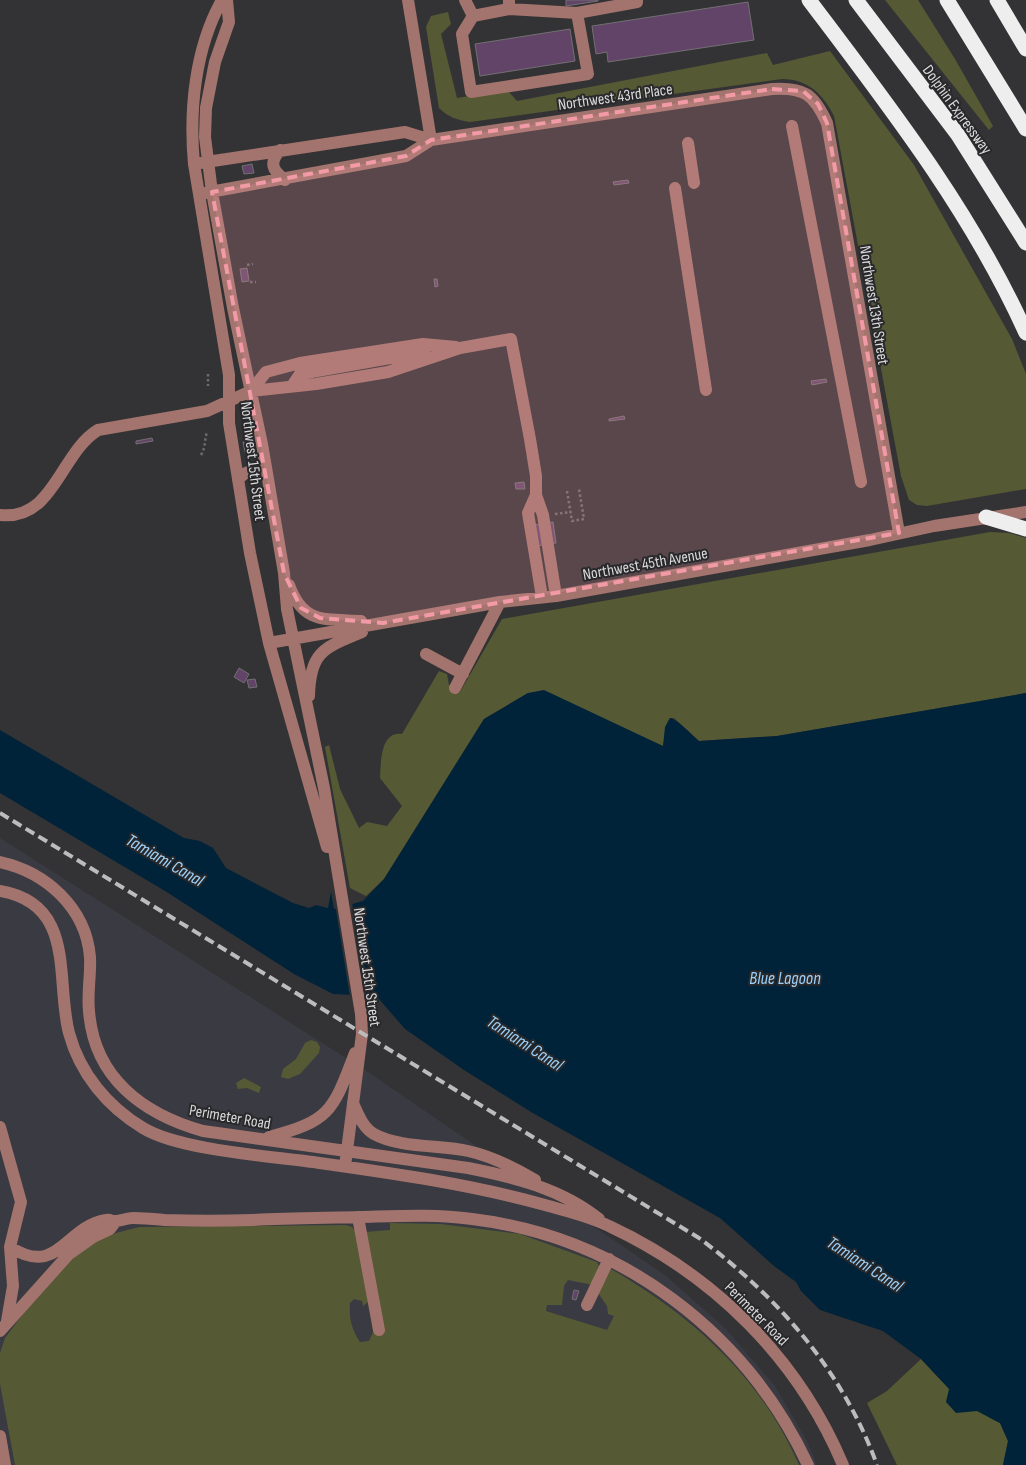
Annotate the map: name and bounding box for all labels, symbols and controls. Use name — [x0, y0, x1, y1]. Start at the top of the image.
street label: Dolphin Expressway — [918, 62, 996, 158]
street label: Northwest 43rd Place — [557, 80, 674, 115]
street label: Northwest 13th Street — [855, 244, 892, 366]
street label: Northwest 15th Street — [236, 401, 269, 522]
street label: Northwest 45th Avenue — [581, 544, 709, 585]
water label: Tamiami Canal — [122, 830, 208, 891]
street label: Northwest 15th Street — [349, 907, 384, 1028]
water label: Blue Lagoon — [749, 968, 821, 989]
water label: Tamiami Canal — [483, 1011, 567, 1076]
street label: Perimeter Road — [188, 1101, 272, 1134]
water label: Tamiami Canal — [823, 1232, 907, 1297]
street label: Perimeter Road — [720, 1278, 792, 1350]

